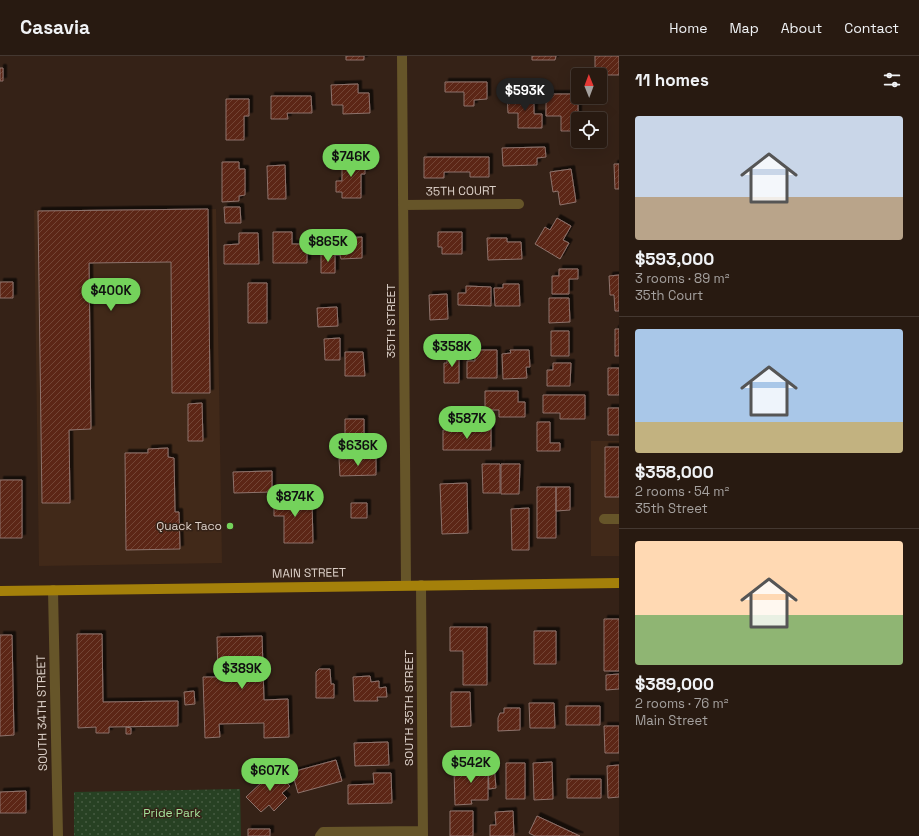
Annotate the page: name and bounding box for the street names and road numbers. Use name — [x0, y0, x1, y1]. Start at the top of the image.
street label: 35TH COURT — [426, 182, 496, 200]
street label: 35TH STREET — [383, 284, 399, 358]
street label: MAIN STREET — [272, 564, 346, 582]
street label: SOUTH 35TH STREET — [401, 650, 417, 766]
street label: SOUTH 34TH STREET — [33, 655, 51, 771]

